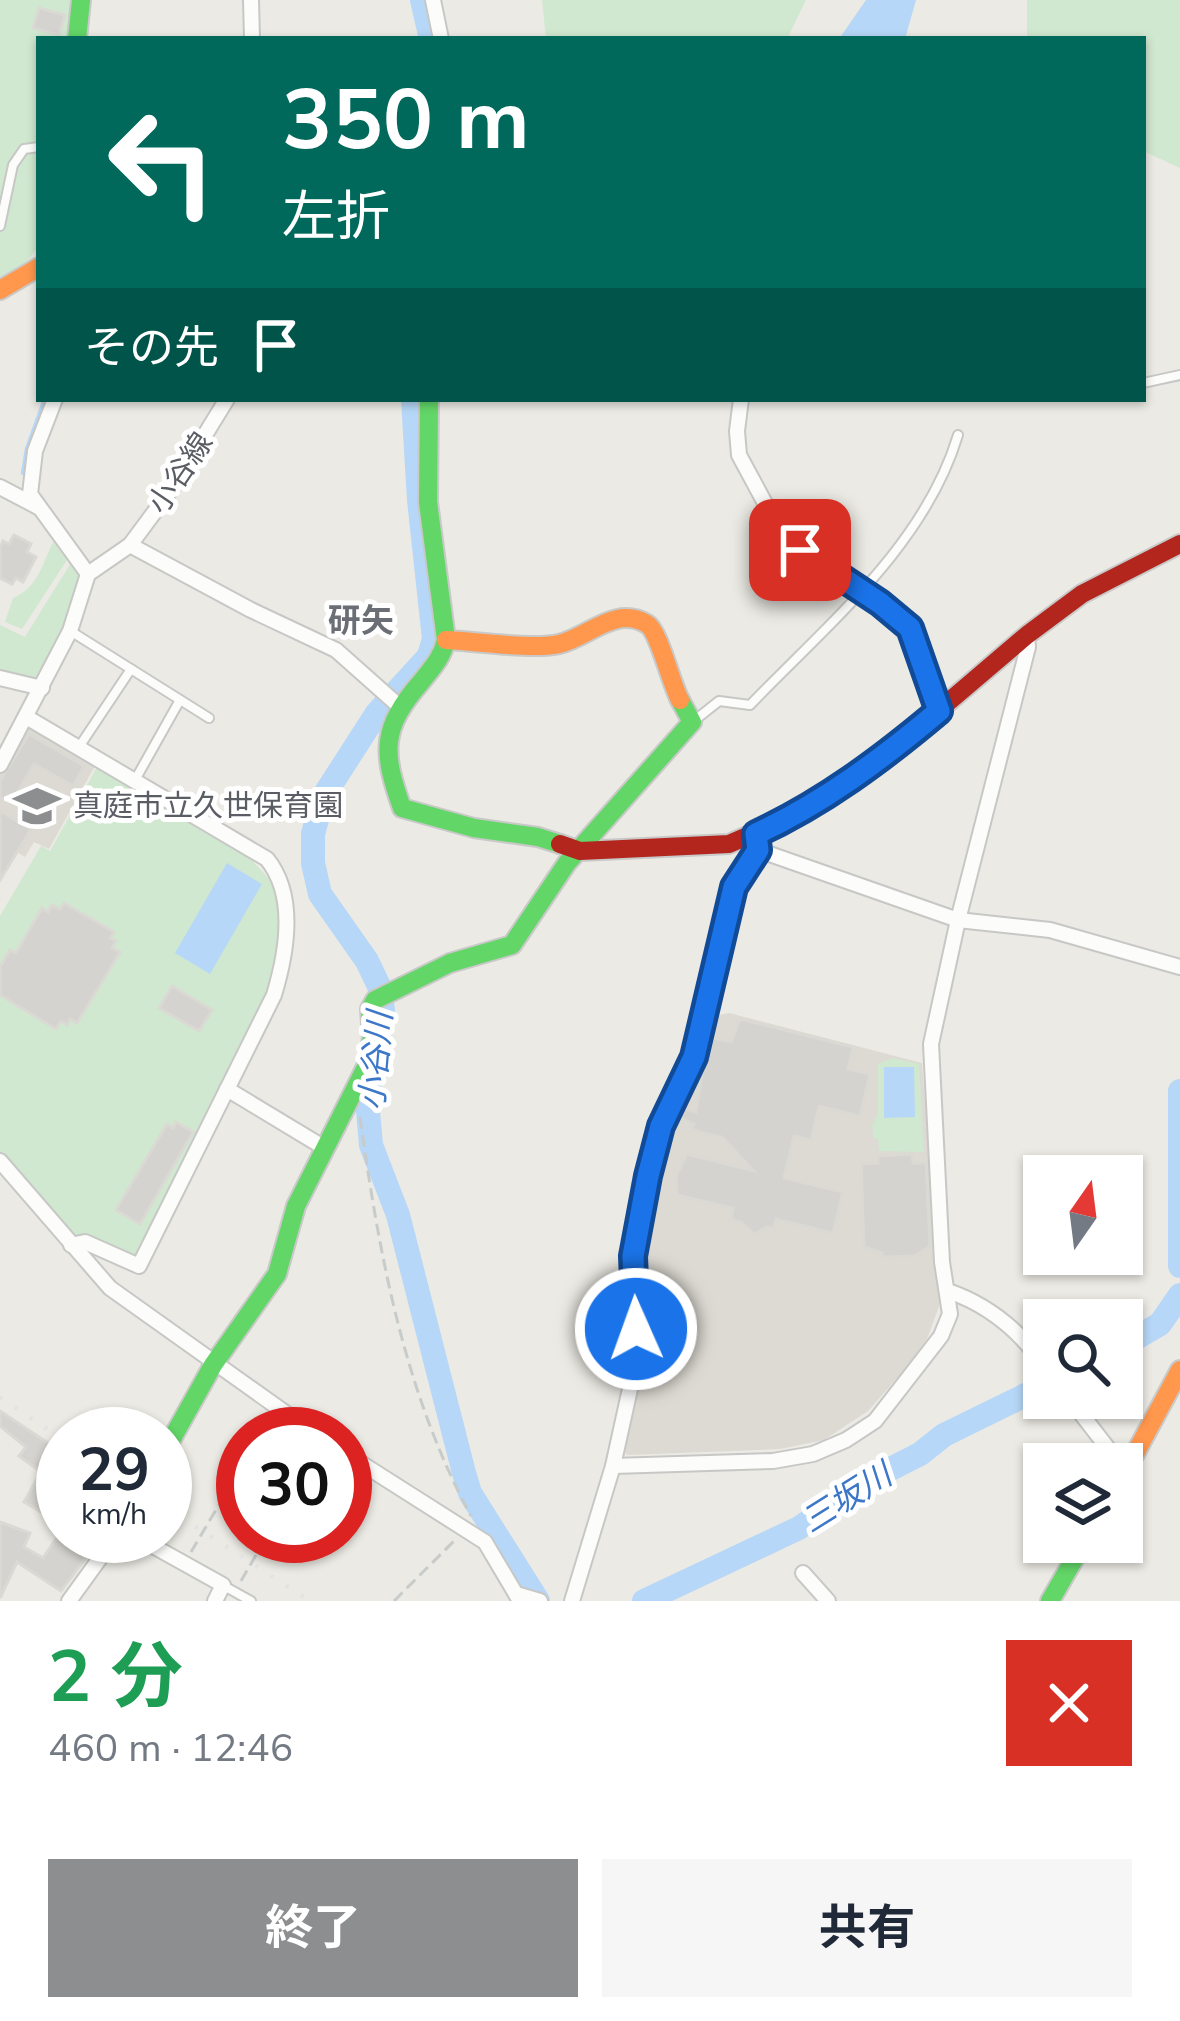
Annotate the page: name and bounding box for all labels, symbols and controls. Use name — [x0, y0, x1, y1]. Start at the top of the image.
text: 350 m — [282, 63, 530, 178]
icon: left — [84, 84, 240, 240]
text: 左折 — [282, 180, 390, 254]
icon: arrive — [243, 312, 309, 378]
text: その先 — [84, 318, 219, 379]
street label: 小谷線 — [138, 425, 223, 522]
pin — [749, 499, 851, 601]
icon: arrive — [767, 517, 833, 583]
district label: 研矢 — [328, 599, 394, 644]
school or university icon: 真庭市立久世保育園 — [12, 781, 62, 831]
place label: 真庭市立久世保育園 — [73, 786, 343, 827]
water label: 小谷川 — [350, 1007, 403, 1112]
north arrow — [1023, 1155, 1143, 1275]
map controls — [1023, 1155, 1143, 1563]
position arrow — [573, 1266, 699, 1392]
button: search — [1023, 1299, 1143, 1419]
speed limit sign: 30 — [216, 1407, 372, 1563]
text: 29 — [78, 1429, 150, 1511]
button: layers — [1023, 1443, 1143, 1563]
water label: 三坂川 — [793, 1451, 903, 1544]
text: km/h — [81, 1494, 147, 1535]
text: 2 分 — [48, 1628, 183, 1726]
button: close — [1006, 1640, 1132, 1766]
text: 460 m · 12:46 — [48, 1722, 293, 1775]
button: 終了 — [48, 1859, 578, 1997]
button: 共有 — [602, 1859, 1132, 1997]

